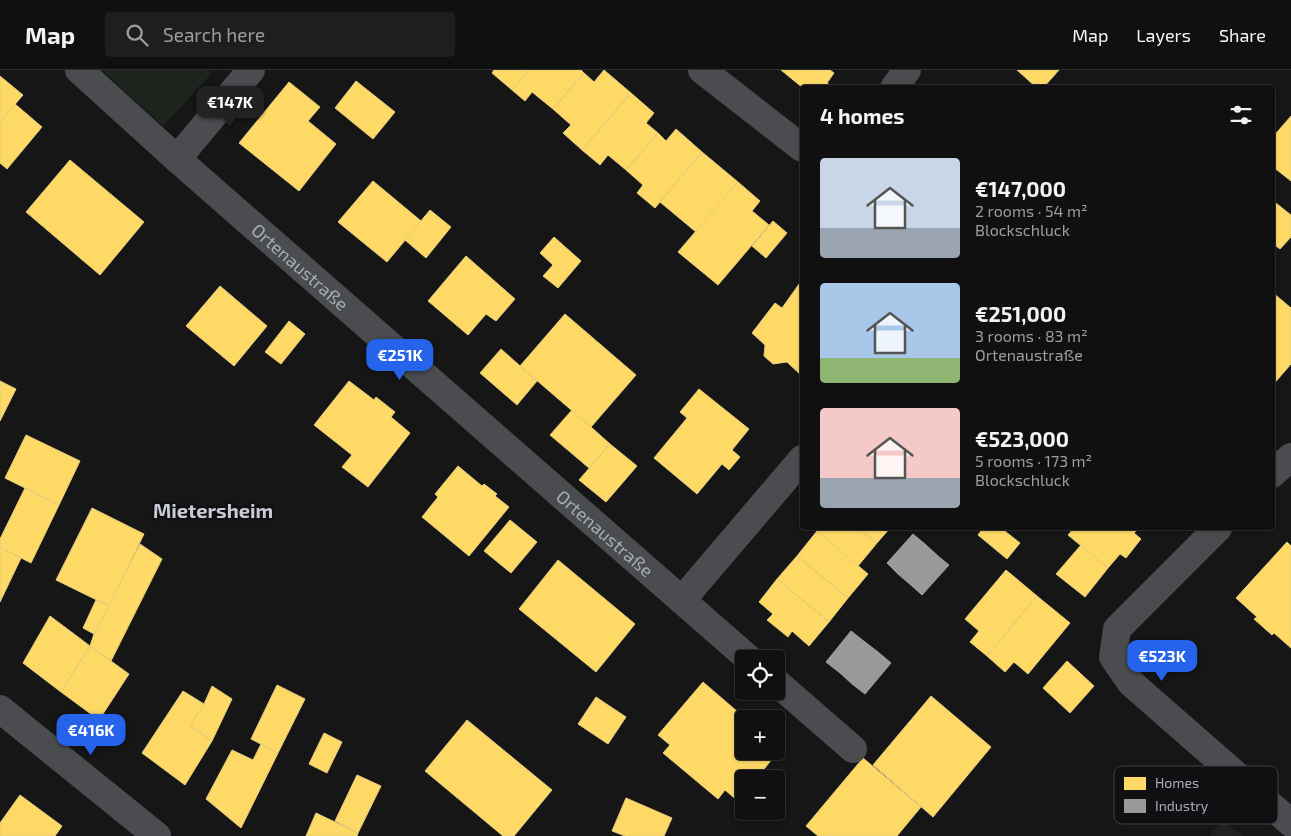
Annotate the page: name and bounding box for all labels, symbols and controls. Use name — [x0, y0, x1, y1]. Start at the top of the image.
search box — [105, 12, 455, 57]
text: Map — [25, 20, 75, 49]
icon: search — [123, 21, 151, 49]
text: Search here — [163, 23, 265, 46]
text: Map — [1072, 24, 1108, 46]
text: Layers — [1136, 24, 1191, 46]
text: Share — [1219, 24, 1266, 46]
pin: €147K — [195, 85, 265, 128]
text: €147K — [207, 92, 253, 111]
icon: filters — [1227, 101, 1255, 129]
text: 4 homes — [820, 103, 904, 128]
text: €147,000 — [975, 176, 1066, 201]
icon: home — [860, 178, 920, 238]
text: 2 rooms · 54 m² — [975, 201, 1088, 220]
street label: Ortenaustraße — [247, 218, 353, 315]
text: Blockschluck — [975, 220, 1070, 239]
text: €251,000 — [975, 301, 1066, 326]
icon: home — [860, 303, 920, 363]
text: 3 rooms · 83 m² — [975, 326, 1088, 345]
pin: €251K — [365, 338, 435, 381]
text: €251K — [377, 345, 423, 364]
text: Ortenaustraße — [975, 345, 1083, 364]
text: €523,000 — [975, 426, 1069, 451]
icon: home — [860, 428, 920, 488]
text: 5 rooms · 173 m² — [975, 451, 1092, 470]
text: Blockschluck — [975, 470, 1070, 489]
street label: Ortenaustraße — [552, 485, 658, 581]
district label: Mietersheim — [153, 498, 273, 522]
pin: €523K — [1127, 640, 1197, 682]
text: €523K — [1138, 646, 1186, 665]
map controls — [735, 650, 785, 820]
button: locate — [735, 650, 785, 700]
button: + — [735, 710, 785, 760]
pin: €416K — [56, 714, 126, 756]
text: €416K — [68, 720, 114, 739]
legend — [1114, 766, 1278, 824]
button: − — [735, 770, 785, 820]
text: Homes — [1155, 774, 1199, 791]
text: Industry — [1155, 797, 1209, 814]

